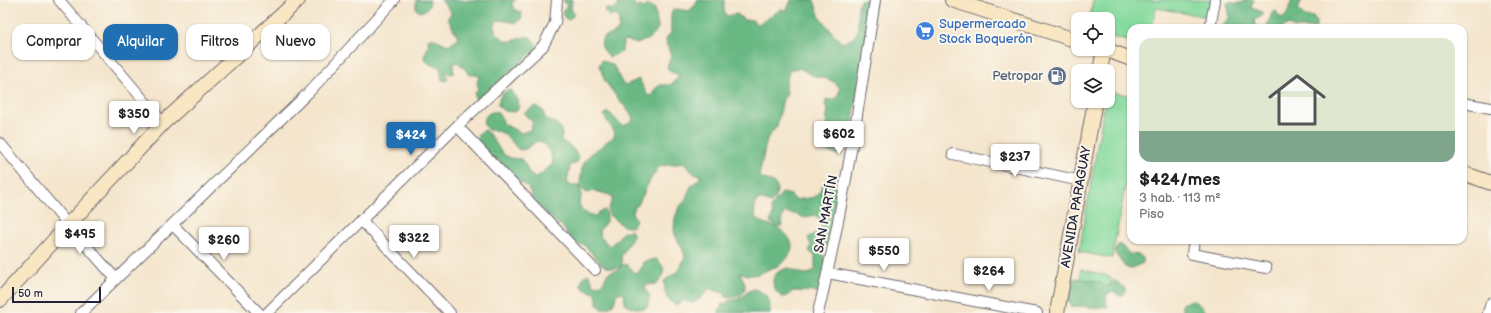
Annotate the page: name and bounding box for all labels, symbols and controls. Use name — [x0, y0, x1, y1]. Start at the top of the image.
map controls — [1071, 12, 1115, 108]
button: locate — [1071, 12, 1115, 56]
place label: Supermercado Stock Boquerón — [939, 16, 1033, 47]
supermarket icon: Supermercado Stock Boquerón — [914, 20, 936, 42]
chip: Comprar — [12, 24, 95, 60]
chip: Alquilar — [103, 24, 178, 60]
chip: Filtros — [186, 24, 253, 60]
chip: Nuevo — [261, 24, 330, 60]
button: layers — [1071, 64, 1115, 108]
icon: home — [1261, 64, 1333, 136]
fuel station icon: Petropar — [1046, 65, 1068, 87]
place label: Petropar — [992, 68, 1043, 84]
pin: $350 — [110, 101, 158, 135]
text: $350 — [118, 106, 150, 122]
pin: $602 — [815, 121, 863, 155]
pin: $424 — [387, 122, 435, 156]
text: $602 — [823, 126, 855, 142]
text: $424 — [395, 127, 427, 143]
pin: $237 — [991, 144, 1039, 178]
street label: AVENIDA PARAGUAY — [1057, 145, 1095, 269]
text: $237 — [1000, 149, 1030, 165]
text: $424/mes — [1139, 170, 1220, 190]
street label: SAN MARTÍN — [810, 173, 841, 254]
text: 3 hab. · 113 m² — [1139, 190, 1221, 206]
text: Piso — [1139, 206, 1164, 222]
pin: $495 — [56, 221, 104, 255]
pin: $322 — [390, 225, 438, 259]
text: $495 — [64, 226, 96, 242]
pin: $260 — [200, 227, 248, 261]
text: $322 — [398, 230, 430, 246]
text: $260 — [208, 232, 240, 248]
pin: $550 — [860, 238, 908, 272]
text: $550 — [868, 243, 900, 259]
pin: $264 — [965, 258, 1013, 292]
text: $264 — [973, 263, 1005, 279]
scale bar — [12, 285, 101, 304]
text: 50 m — [18, 287, 43, 300]

